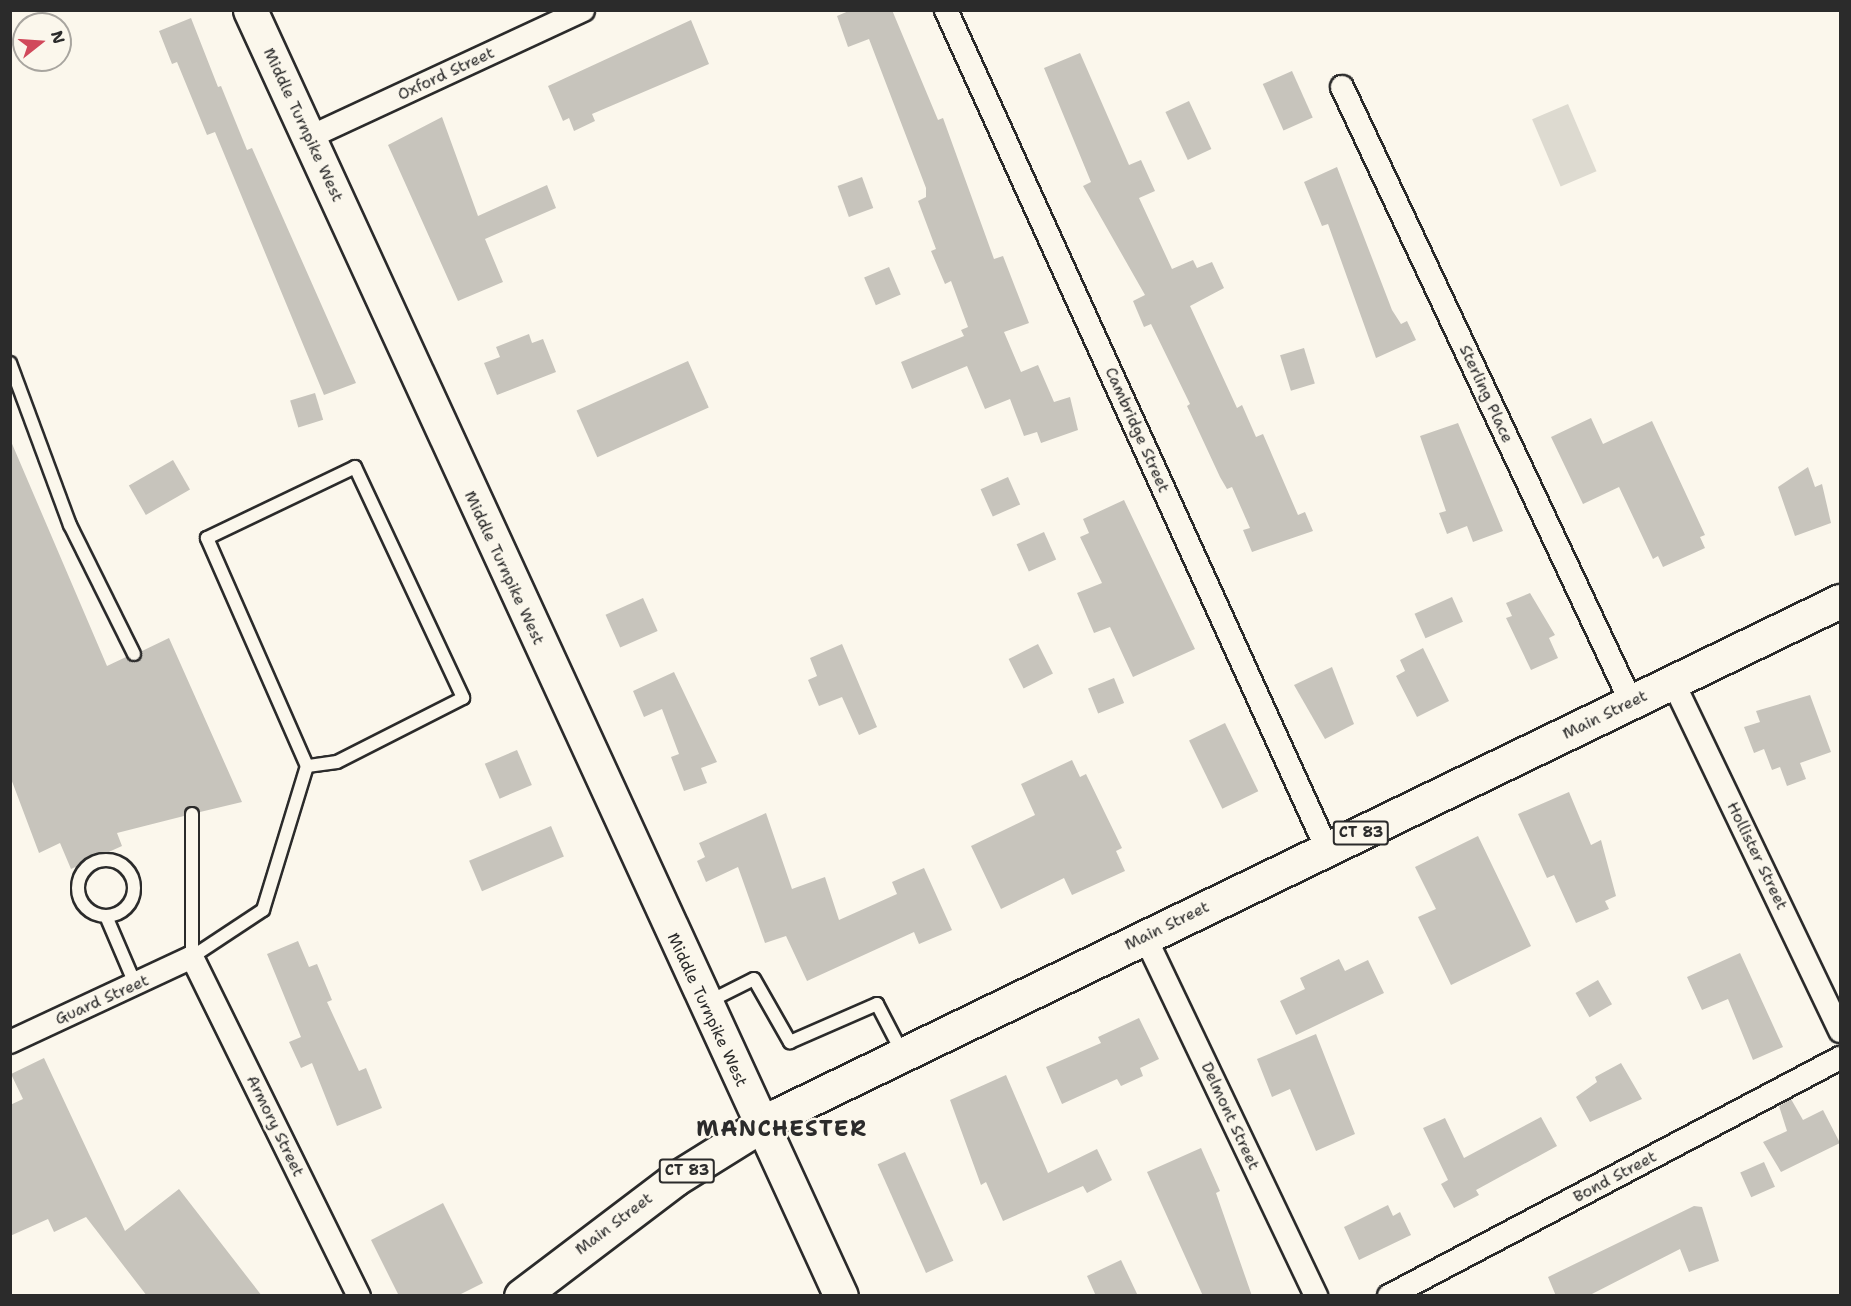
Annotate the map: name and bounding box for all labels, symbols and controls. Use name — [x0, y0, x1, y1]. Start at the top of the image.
north arrow — [12, 12, 72, 72]
text: N — [46, 28, 70, 46]
street label: Oxford Street — [395, 43, 497, 105]
street label: Middle Turnpike West — [259, 45, 347, 205]
street label: Sterling Place — [1455, 342, 1517, 446]
street label: Cambridge Street — [1101, 364, 1173, 496]
street label: Middle Turnpike West — [460, 488, 548, 648]
street label: Main Street — [1560, 686, 1650, 744]
street label: Hollister Street — [1723, 799, 1791, 913]
road number: CT 83 — [1332, 821, 1390, 845]
street label: Main Street — [1122, 897, 1212, 955]
street label: Middle Turnpike West — [663, 930, 751, 1090]
street label: Guard Street — [52, 971, 152, 1029]
street label: Delmont Street — [1197, 1059, 1263, 1173]
street label: Armory Street — [242, 1072, 308, 1180]
district label: MANCHESTER — [696, 1116, 868, 1142]
street label: Bond Street — [1570, 1147, 1660, 1207]
road number: CT 83 — [658, 1159, 716, 1183]
street label: Main Street — [572, 1189, 656, 1259]

